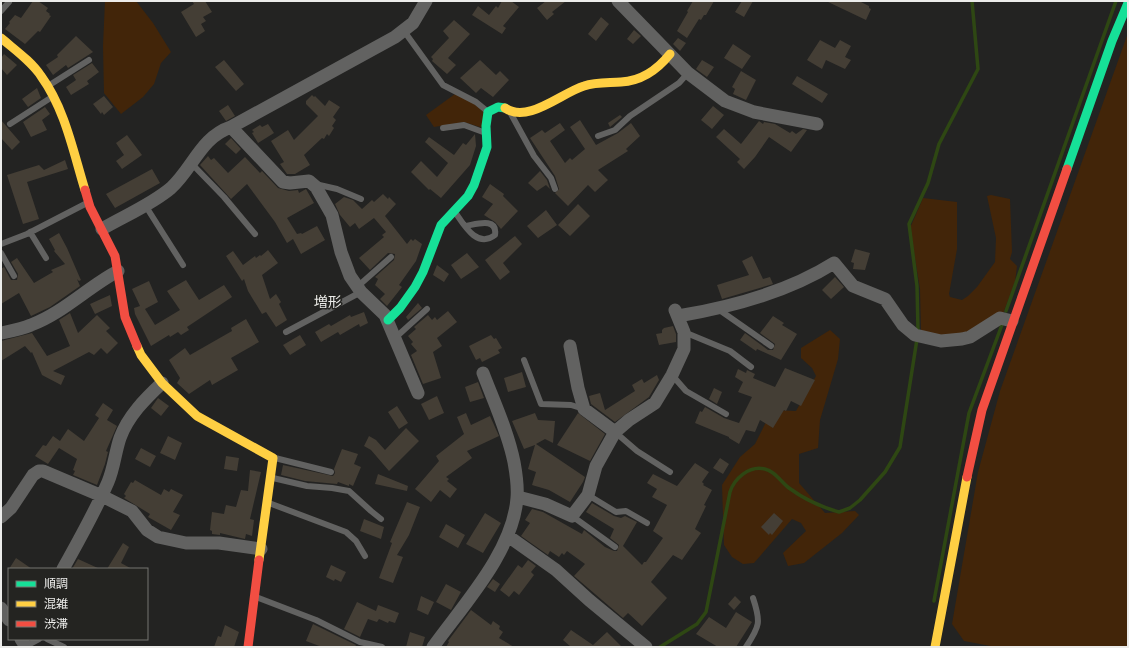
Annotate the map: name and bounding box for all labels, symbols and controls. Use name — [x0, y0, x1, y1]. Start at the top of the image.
district label: 増形 — [314, 293, 342, 310]
legend — [8, 568, 148, 640]
text: 順調 — [44, 576, 68, 590]
text: 混雑 — [44, 596, 68, 610]
text: 渋滞 — [44, 616, 68, 630]

